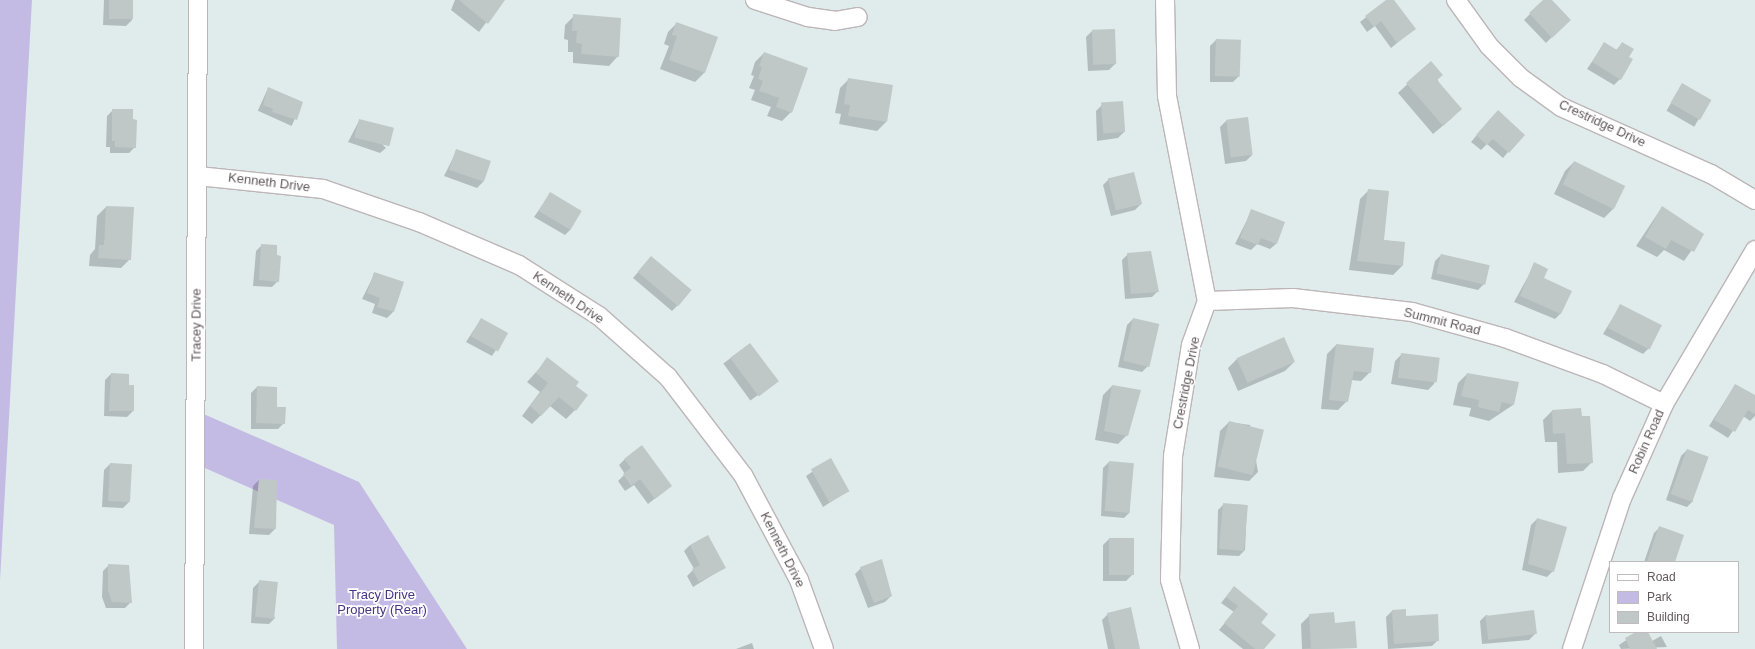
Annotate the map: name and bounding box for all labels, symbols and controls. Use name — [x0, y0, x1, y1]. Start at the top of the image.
street label: Crestridge Drive — [1556, 97, 1648, 151]
street label: Kenneth Drive — [227, 170, 311, 196]
street label: Kenneth Drive — [529, 269, 607, 327]
street label: Tracey Drive — [189, 288, 205, 362]
street label: Summit Road — [1402, 305, 1482, 339]
street label: Crestridge Drive — [1170, 335, 1204, 431]
street label: Robin Road — [1626, 407, 1668, 477]
street label: Kenneth Drive — [756, 510, 808, 590]
legend — [1609, 561, 1739, 633]
text: Road — [1647, 570, 1676, 584]
park label: Tracy Drive Property (Rear) — [337, 588, 427, 619]
text: Park — [1647, 590, 1672, 604]
text: Building — [1647, 610, 1690, 624]

